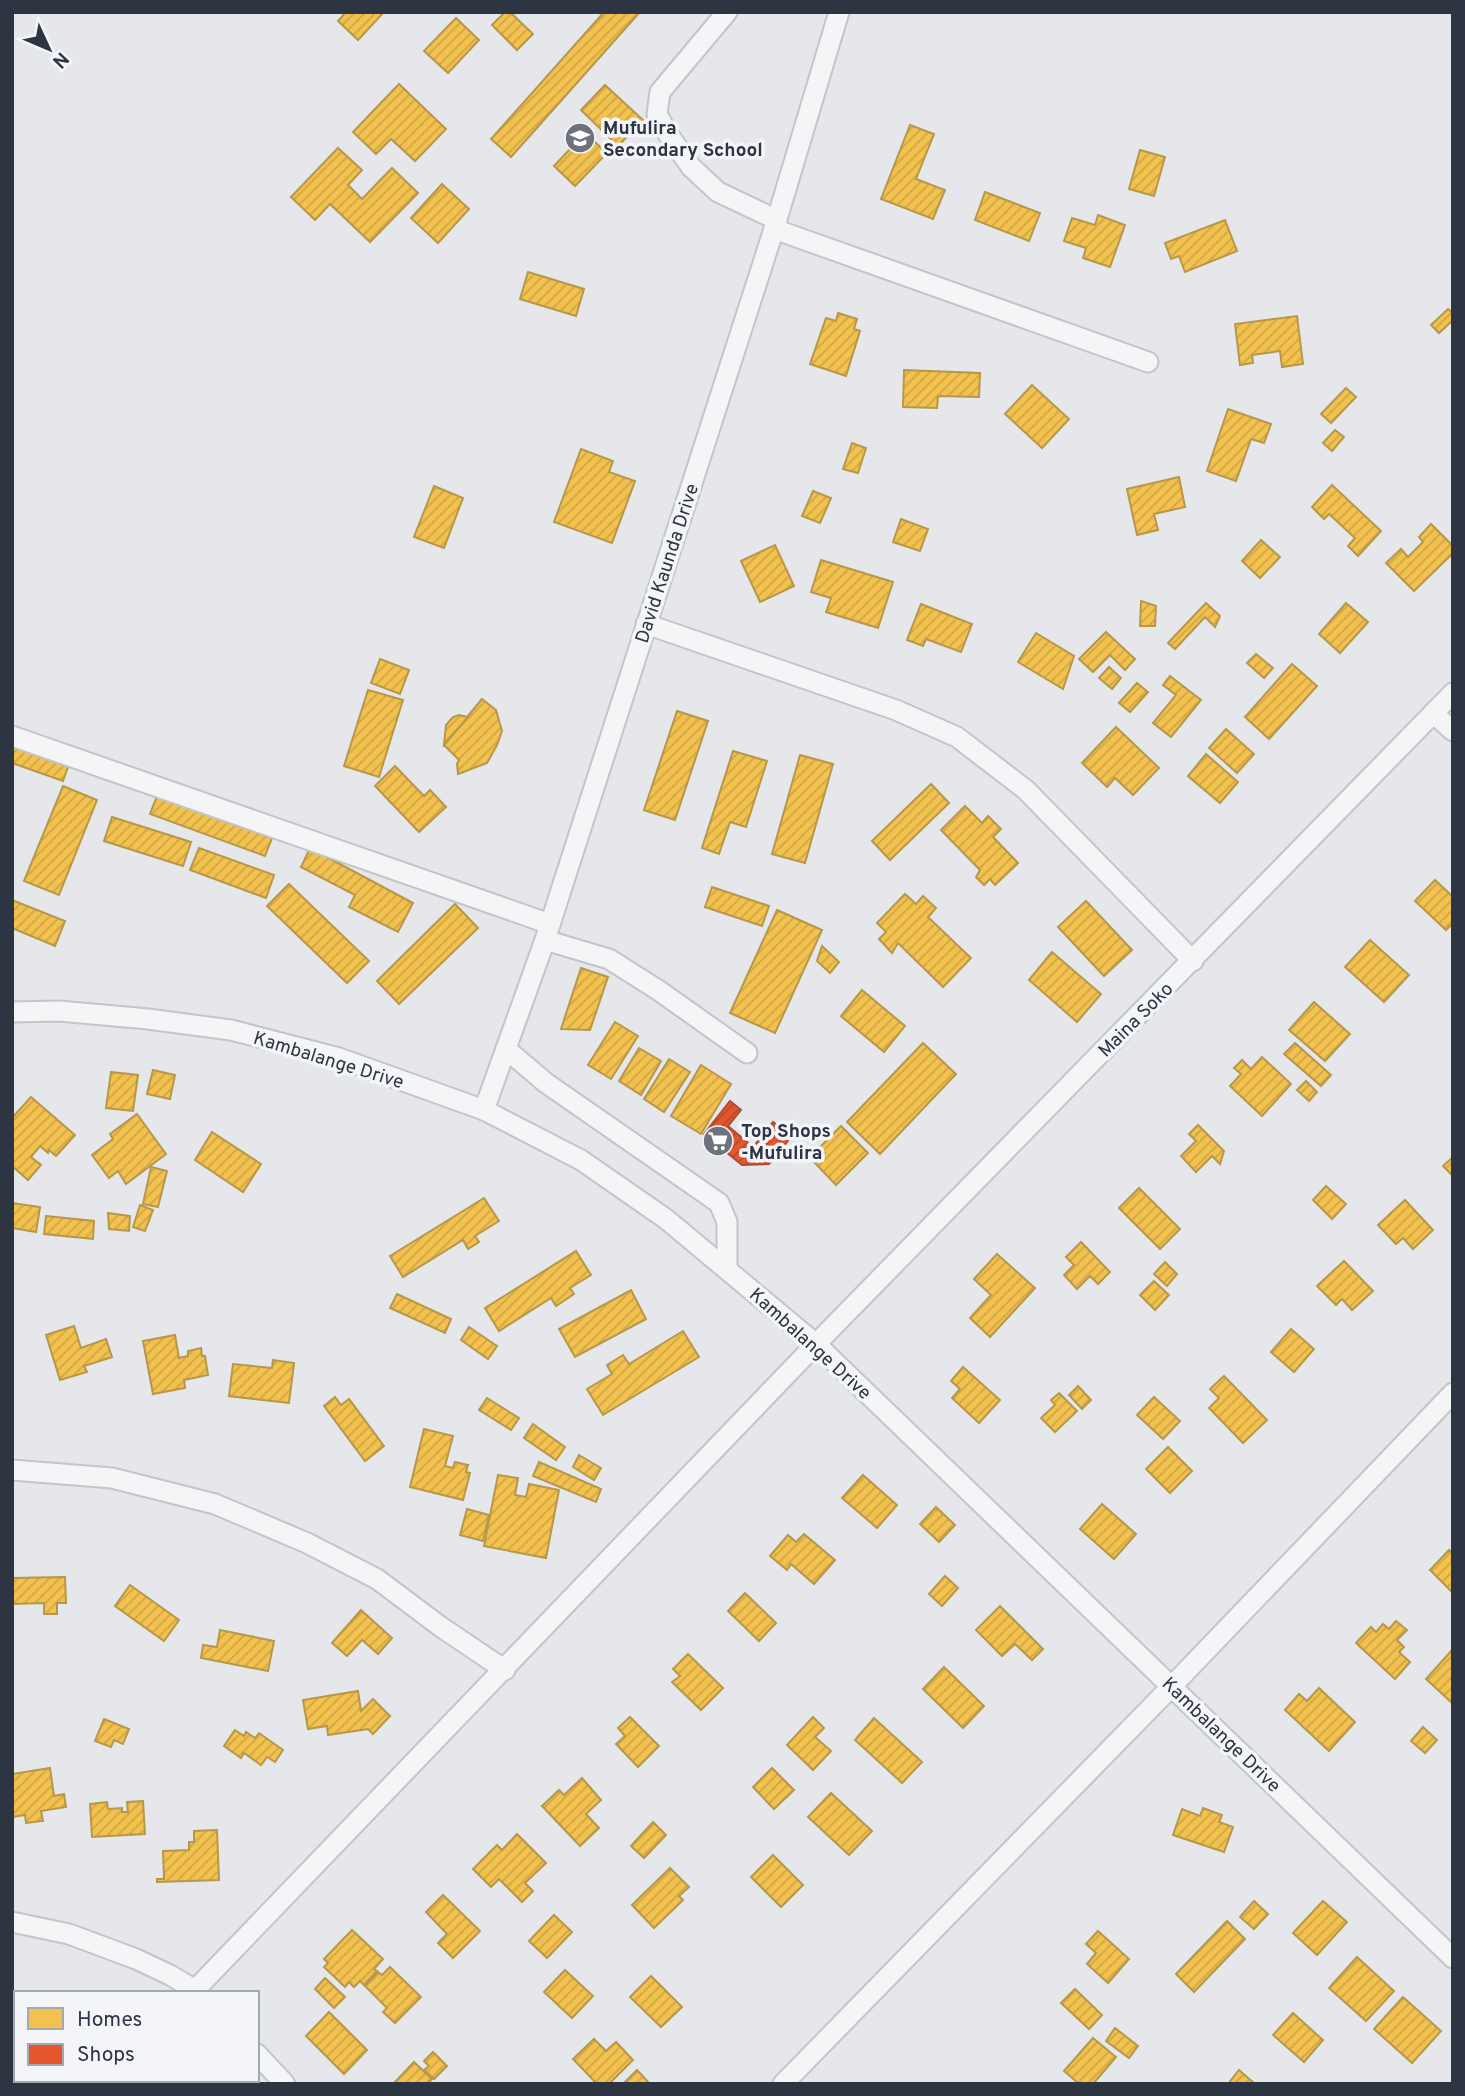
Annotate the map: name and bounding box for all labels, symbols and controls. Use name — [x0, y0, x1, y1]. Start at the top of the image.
north arrow — [14, 14, 84, 84]
text: N — [46, 46, 73, 73]
place label: Mufulira Secondary School — [603, 117, 763, 163]
school or university icon: Mufulira Secondary School — [563, 121, 597, 155]
street label: David Kaunda Drive — [631, 481, 705, 646]
street label: Maina Soko — [1094, 978, 1179, 1063]
street label: Kambalange Drive — [250, 1027, 407, 1095]
place label: Top Shops -Mufulira — [741, 1120, 831, 1166]
supermarket icon: Top Shops -Mufulira — [701, 1124, 735, 1158]
street label: Kambalange Drive — [744, 1283, 876, 1406]
street label: Kambalange Drive — [1156, 1673, 1285, 1798]
legend — [14, 1991, 259, 2082]
text: Homes — [77, 2007, 142, 2034]
text: Shops — [77, 2042, 135, 2069]

